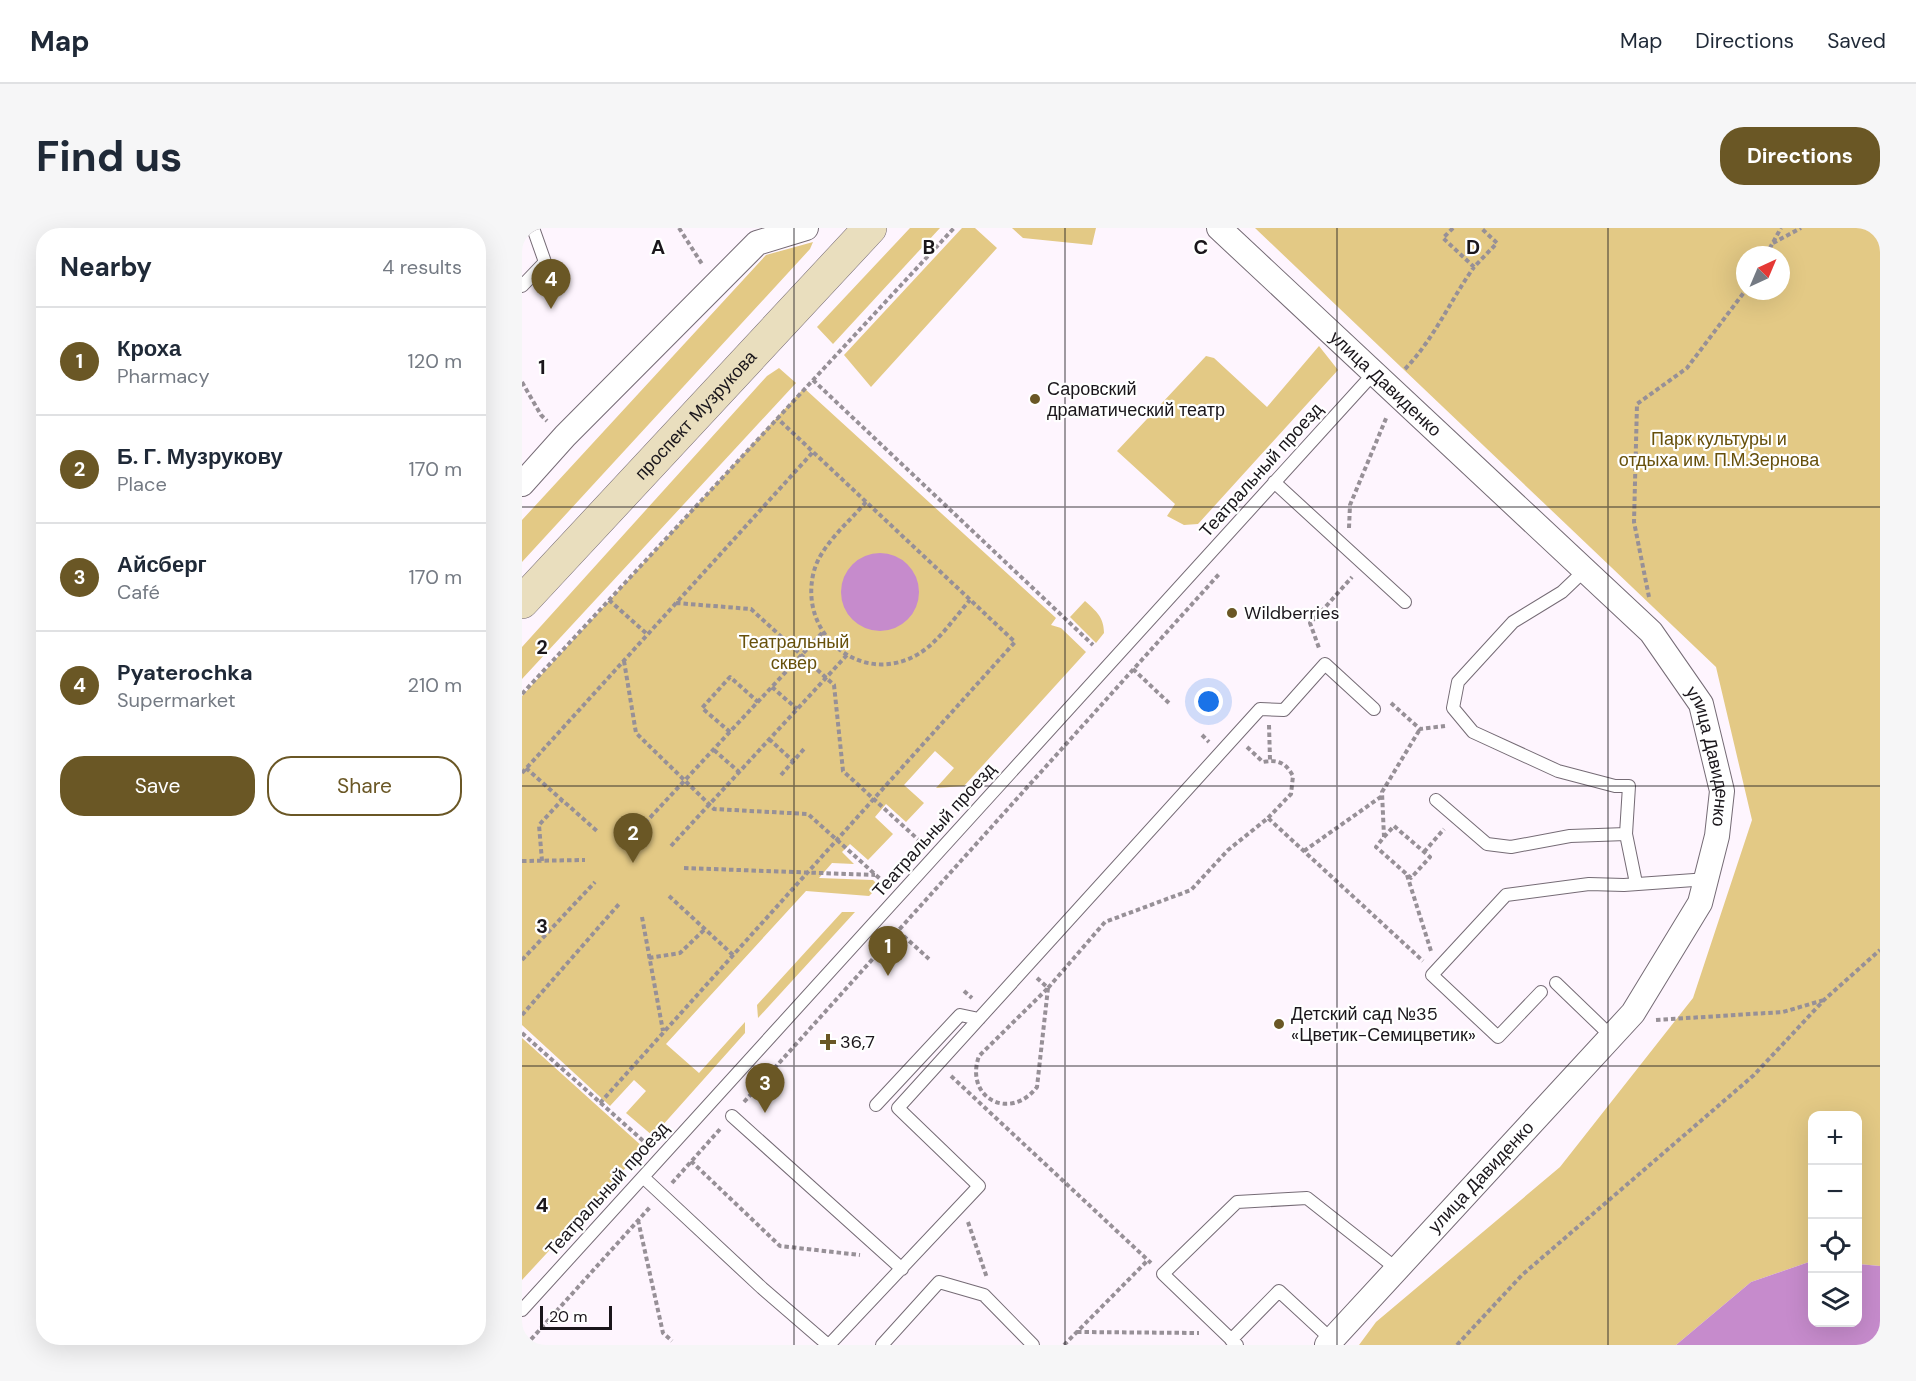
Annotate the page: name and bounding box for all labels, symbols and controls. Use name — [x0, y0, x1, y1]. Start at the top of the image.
text: Map — [30, 23, 90, 60]
text: Map — [1620, 27, 1662, 55]
text: Directions — [1695, 27, 1794, 55]
text: Saved — [1827, 27, 1886, 55]
button: Directions — [1720, 127, 1880, 185]
text: Find us — [36, 129, 182, 184]
text: A — [651, 234, 665, 260]
text: B — [923, 234, 935, 260]
text: C — [1194, 234, 1208, 260]
text: D — [1466, 234, 1480, 260]
north arrow — [1736, 246, 1790, 300]
text: Nearby — [60, 250, 152, 284]
text: 4 results — [382, 254, 462, 280]
pin: 4 — [531, 260, 570, 309]
street label: улица Давиденко — [1324, 326, 1447, 442]
text: Кроха — [117, 334, 181, 363]
street label: проспект Музрукова — [630, 345, 763, 485]
text: 1 — [76, 348, 83, 374]
text: 120 m — [408, 348, 462, 374]
text: 1 — [538, 354, 546, 380]
text: Pharmacy — [117, 363, 210, 389]
place label: Саровский драматический театр — [1047, 377, 1225, 422]
marker: Саровский драматический театр — [1028, 392, 1042, 406]
street label: Театральный проезд — [1194, 397, 1328, 542]
park label: Парк культуры и отдыха им. П.М.Зернова — [1619, 427, 1820, 472]
text: Б. Г. Музрукову — [117, 442, 283, 471]
text: 2 — [74, 456, 85, 482]
text: 170 m — [409, 456, 462, 482]
text: Place — [117, 471, 167, 497]
text: Айсберг — [117, 550, 207, 579]
text: 3 — [73, 564, 86, 590]
text: 170 m — [409, 564, 462, 590]
text: Café — [117, 579, 160, 605]
place label: Wildberries — [1244, 601, 1339, 625]
marker: Wildberries — [1225, 606, 1239, 620]
park label: Театральный сквер — [739, 630, 849, 675]
text: 2 — [536, 634, 548, 660]
text: Pyaterochka — [117, 658, 253, 687]
text: 4 — [73, 672, 86, 698]
text: 210 m — [407, 672, 462, 698]
street label: улица Давиденко — [1680, 681, 1734, 828]
text: Supermarket — [117, 687, 236, 713]
your location — [1194, 687, 1223, 716]
button: Save — [60, 756, 255, 816]
button: Share — [267, 756, 462, 816]
street label: Театральный проезд — [867, 757, 1001, 902]
pin: 2 — [614, 814, 652, 863]
text: 3 — [536, 913, 548, 939]
pin: 1 — [868, 926, 908, 976]
place label: Детский сад №35 «Цветик-Семицветик» — [1291, 1002, 1476, 1047]
marker: Детский сад №35 «Цветик-Семицветик» — [1272, 1017, 1286, 1031]
place label: 36,7 — [840, 1030, 875, 1054]
marker: 36,7 — [821, 1035, 835, 1049]
pin: 3 — [746, 1064, 784, 1113]
map controls — [1808, 1111, 1862, 1327]
button: + — [1808, 1111, 1862, 1165]
street label: Театральный проезд — [540, 1116, 674, 1261]
street label: улица Давиденко — [1423, 1116, 1539, 1238]
button: − — [1808, 1165, 1862, 1219]
text: 4 — [536, 1192, 549, 1218]
button: locate — [1808, 1219, 1862, 1273]
button: layers — [1808, 1273, 1862, 1327]
scale bar — [540, 1303, 612, 1330]
text: 20 m — [549, 1306, 588, 1327]

